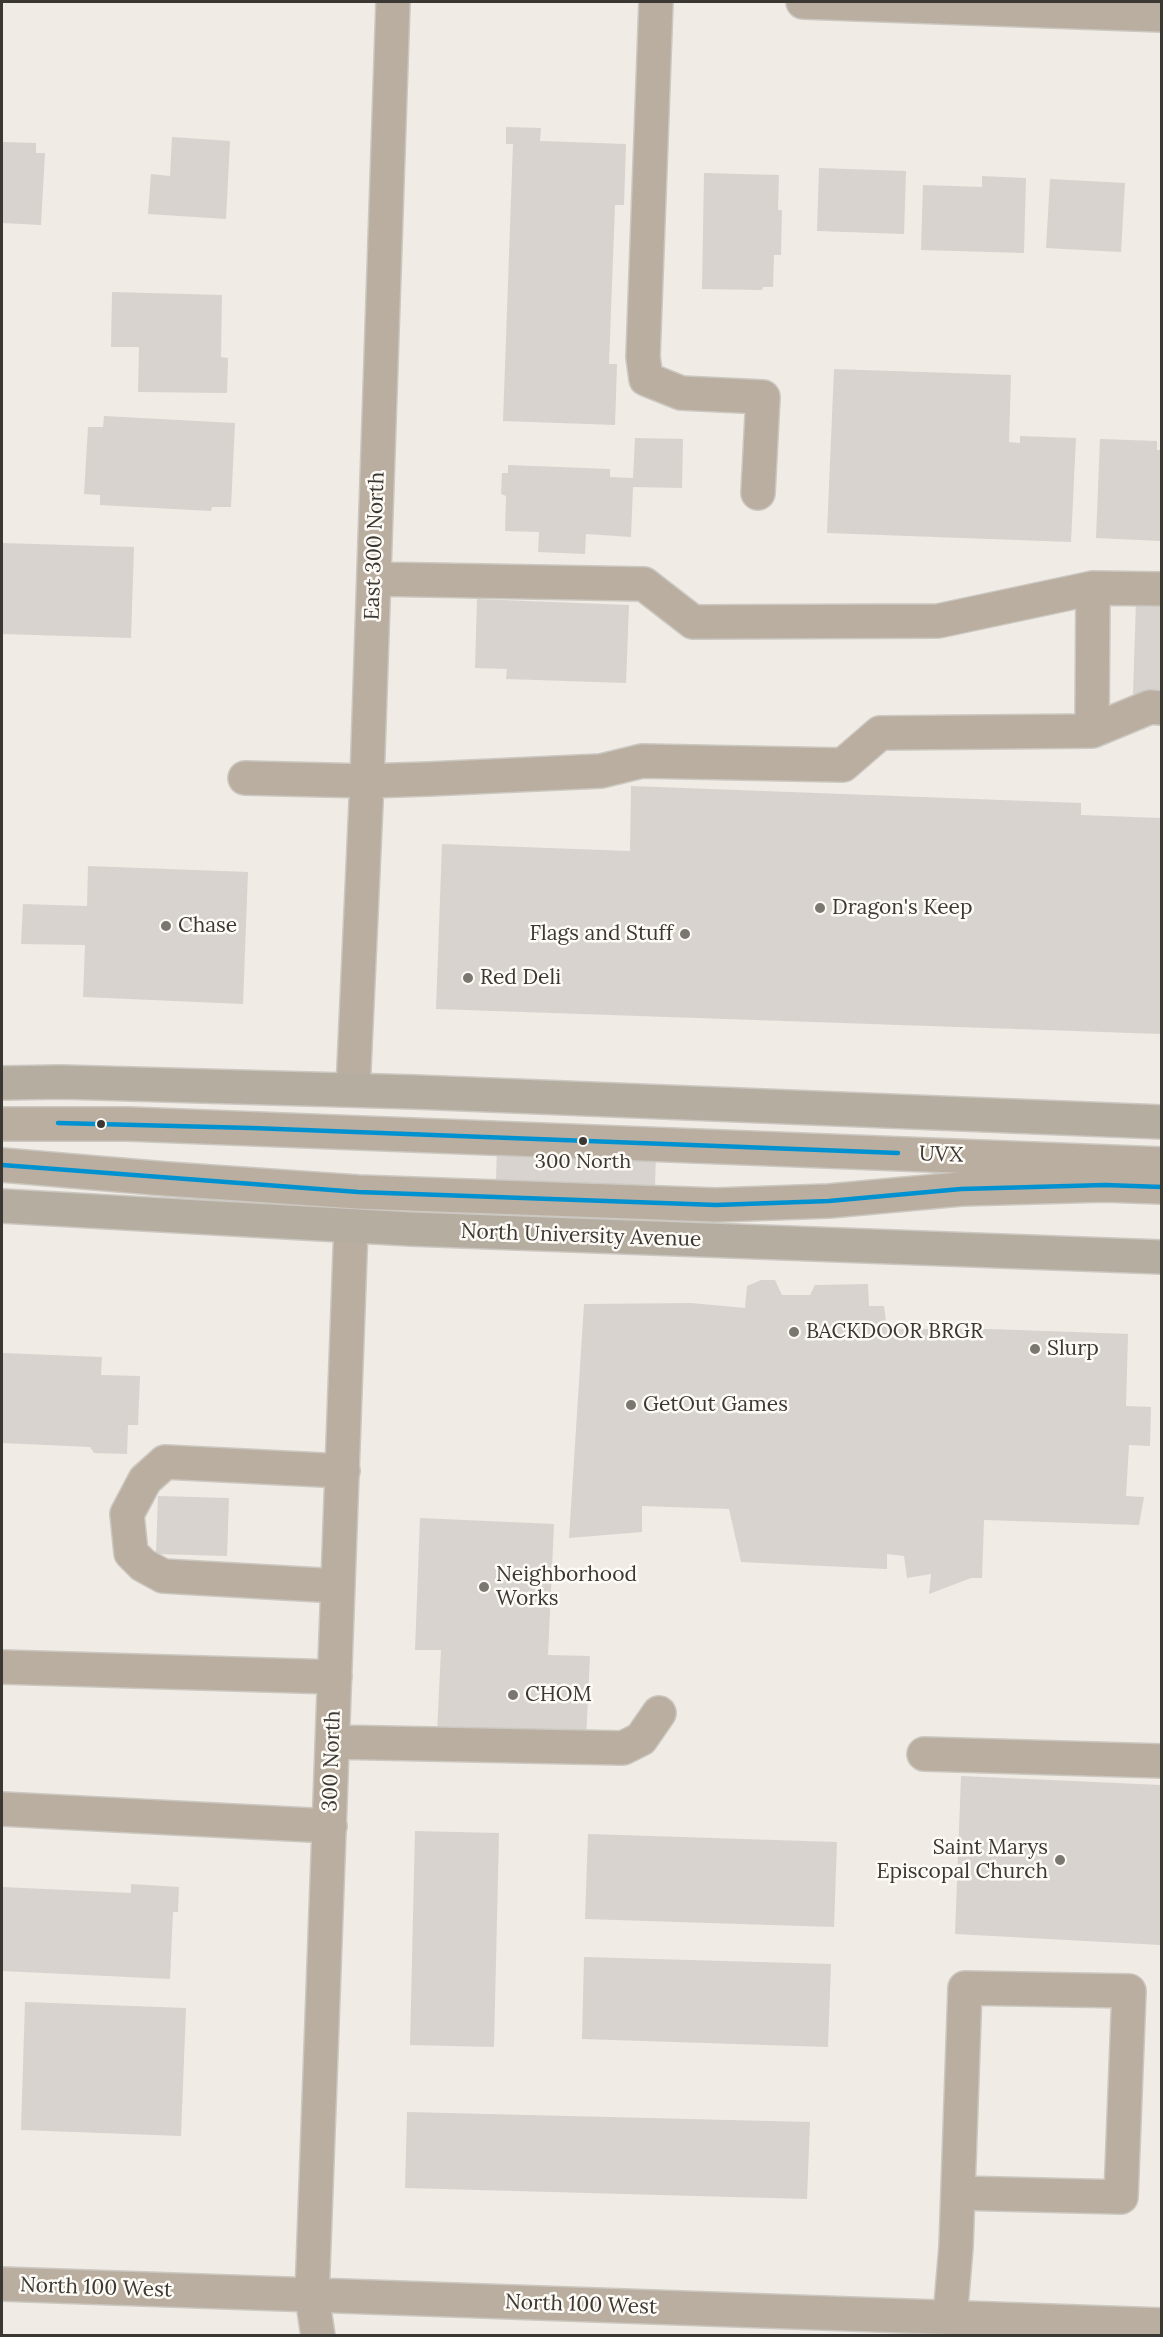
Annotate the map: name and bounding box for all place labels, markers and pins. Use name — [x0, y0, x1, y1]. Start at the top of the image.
place label: Dragon's Keep — [832, 895, 973, 921]
marker: Dragon's Keep — [813, 901, 827, 915]
place label: Chase — [178, 913, 237, 939]
marker: Chase — [159, 919, 173, 933]
place label: Flags and Stuff — [530, 921, 673, 947]
marker: Flags and Stuff — [678, 927, 692, 941]
place label: Red Deli — [480, 965, 561, 991]
marker: Red Deli — [461, 971, 475, 985]
unlabelled marker — [95, 1118, 107, 1130]
marker: 300 North — [577, 1135, 589, 1147]
place label: 300 North — [535, 1150, 631, 1174]
place label: BACKDOOR BRGR — [806, 1319, 983, 1345]
marker: BACKDOOR BRGR — [787, 1325, 801, 1339]
place label: Slurp — [1047, 1336, 1099, 1362]
marker: Slurp — [1028, 1342, 1042, 1356]
place label: GetOut Games — [643, 1392, 788, 1418]
marker: GetOut Games — [624, 1398, 638, 1412]
place label: Neighborhood Works — [496, 1562, 637, 1612]
marker: Neighborhood Works — [477, 1580, 491, 1594]
place label: CHOM — [525, 1682, 592, 1708]
marker: CHOM — [506, 1688, 520, 1702]
place label: Saint Marys Episcopal Church — [876, 1835, 1048, 1885]
marker: Saint Marys Episcopal Church — [1053, 1853, 1067, 1867]

